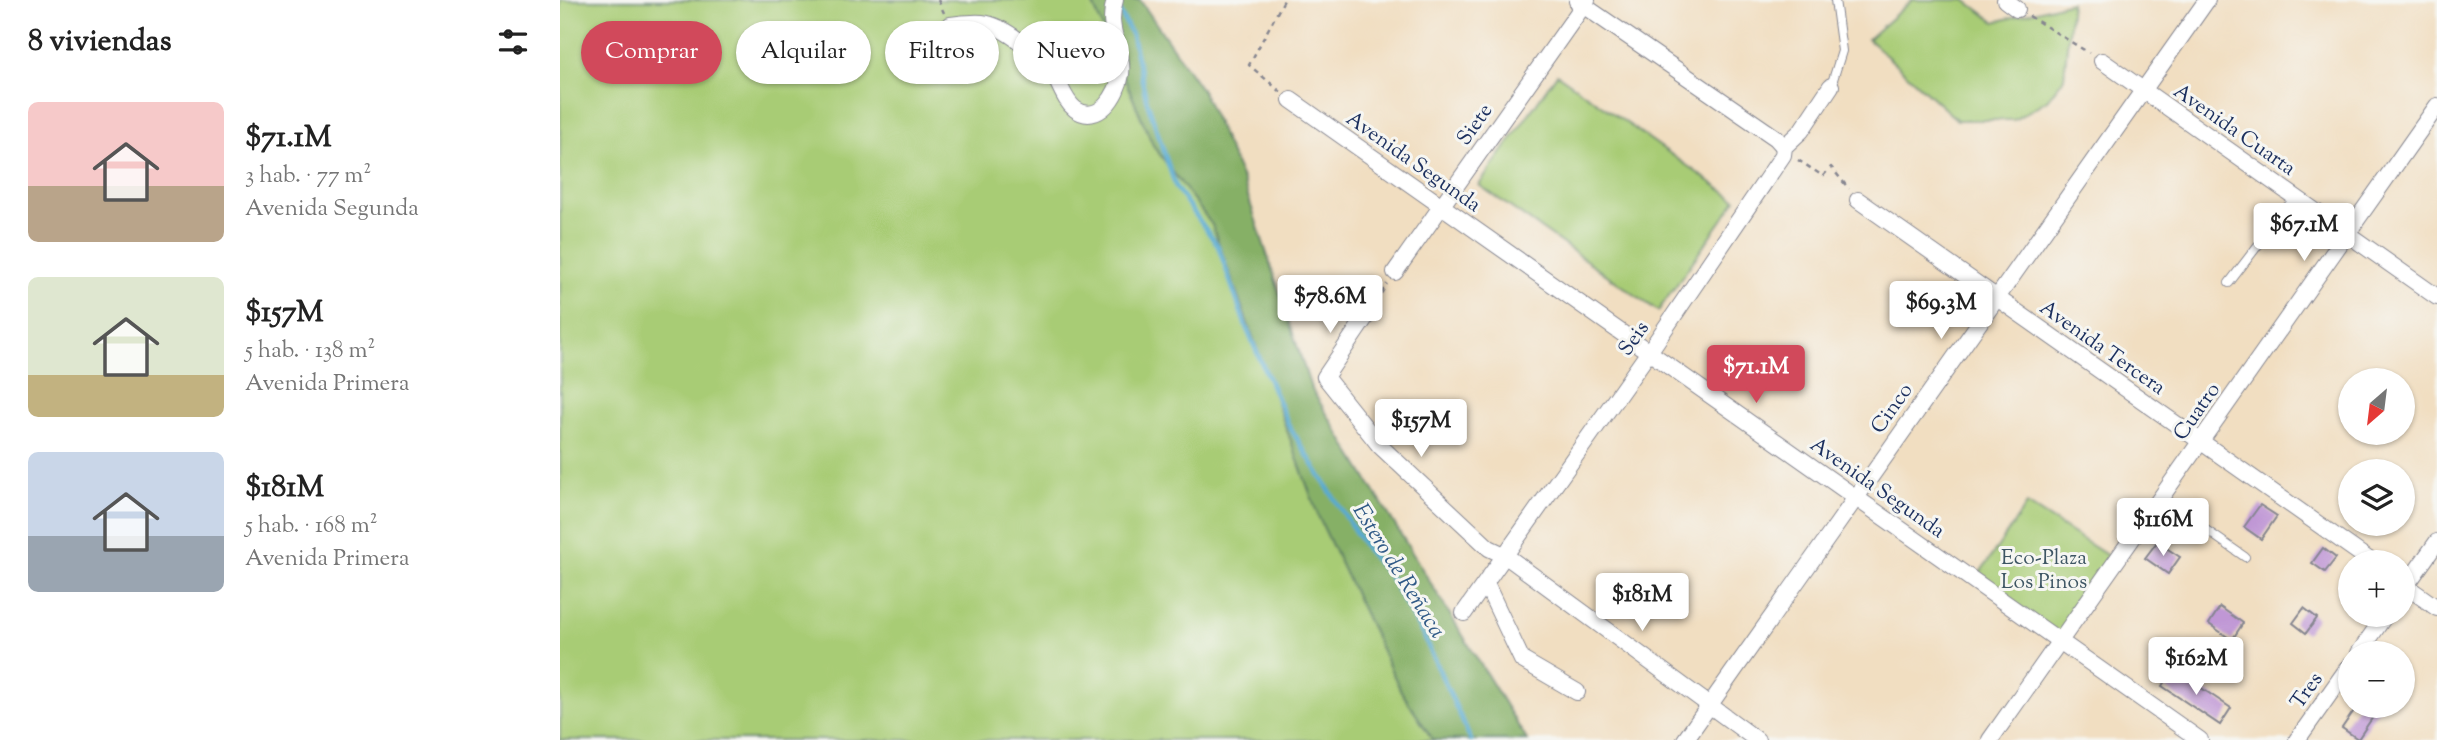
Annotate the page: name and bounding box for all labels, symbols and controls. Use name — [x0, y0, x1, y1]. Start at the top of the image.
text: 8 viviendas — [28, 21, 172, 64]
chip: Comprar — [581, 21, 722, 84]
chip: Alquilar — [736, 21, 871, 84]
chip: Filtros — [885, 21, 999, 84]
chip: Nuevo — [1013, 21, 1129, 84]
icon: filters — [494, 23, 532, 61]
street label: Avenida Cuarta — [2167, 77, 2301, 184]
street label: Siete — [1450, 98, 1501, 152]
street label: Avenida Segunda — [1339, 105, 1487, 221]
text: $71.1M — [245, 117, 332, 160]
icon: home — [84, 130, 168, 214]
text: 3 hab. · 77 m² — [245, 160, 371, 193]
text: Avenida Segunda — [245, 193, 419, 226]
pin: $67.1M — [2247, 204, 2361, 263]
text: $67.1M — [2270, 209, 2338, 242]
pin: $78.6M — [1273, 276, 1387, 335]
text: $78.6M — [1294, 281, 1366, 314]
pin: $69.3M — [1884, 282, 1998, 341]
text: $69.3M — [1905, 287, 1977, 320]
text: $157M — [245, 292, 324, 335]
street label: Avenida Tercera — [2033, 294, 2171, 403]
icon: home — [84, 305, 168, 389]
street label: Seis — [1612, 316, 1657, 363]
text: 5 hab. · 138 m² — [245, 335, 375, 368]
pin: $71.1M — [1699, 346, 1813, 405]
text: $71.1M — [1723, 351, 1789, 384]
text: Avenida Primera — [245, 368, 410, 401]
north arrow — [2338, 368, 2415, 444]
map controls — [2338, 368, 2415, 718]
street label: Cuatro — [2167, 377, 2228, 447]
street label: Cinco — [1864, 378, 1921, 441]
pin: $157M — [1372, 400, 1470, 459]
text: $157M — [1391, 405, 1451, 438]
street label: Avenida Segunda — [1803, 431, 1951, 547]
button: layers — [2338, 459, 2415, 536]
text: $181M — [245, 467, 324, 510]
icon: home — [84, 480, 168, 564]
water label: Estero de Reñaca — [1343, 497, 1453, 645]
pin: $116M — [2114, 498, 2212, 558]
text: $116M — [2133, 504, 2193, 537]
text: 5 hab. · 168 m² — [245, 510, 377, 543]
text: Avenida Primera — [245, 543, 410, 576]
park label: Eco-Plaza Los Pinos — [2001, 544, 2087, 598]
button: + — [2338, 550, 2415, 627]
pin: $181M — [1593, 574, 1691, 633]
text: $181M — [1612, 579, 1672, 612]
pin: $162M — [2147, 638, 2245, 697]
button: − — [2338, 641, 2415, 718]
text: $162M — [2164, 643, 2228, 676]
street label: Tres — [2284, 667, 2331, 716]

